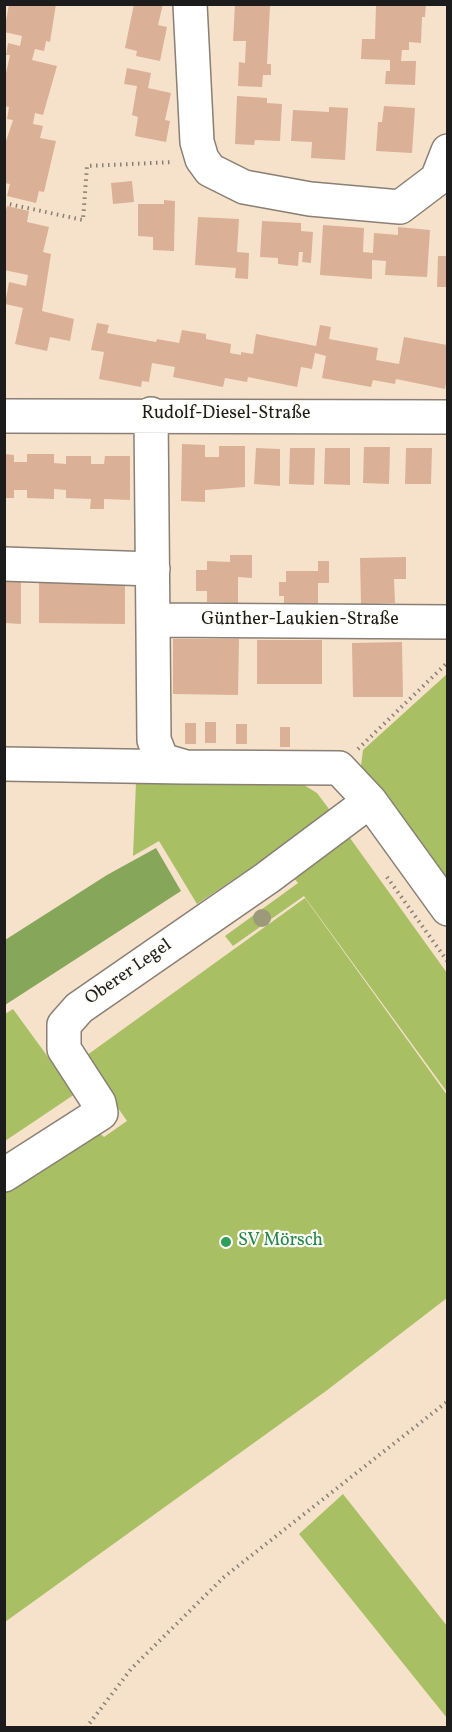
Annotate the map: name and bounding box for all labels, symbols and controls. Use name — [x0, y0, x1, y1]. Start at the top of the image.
street label: Rudolf-Diesel-Straße — [142, 404, 310, 426]
street label: Günther-Laukien-Straße — [201, 610, 399, 632]
street label: Oberer Legel — [82, 935, 176, 1011]
place label: SV Mörsch — [238, 1231, 323, 1253]
marker: SV Mörsch — [219, 1235, 233, 1249]

